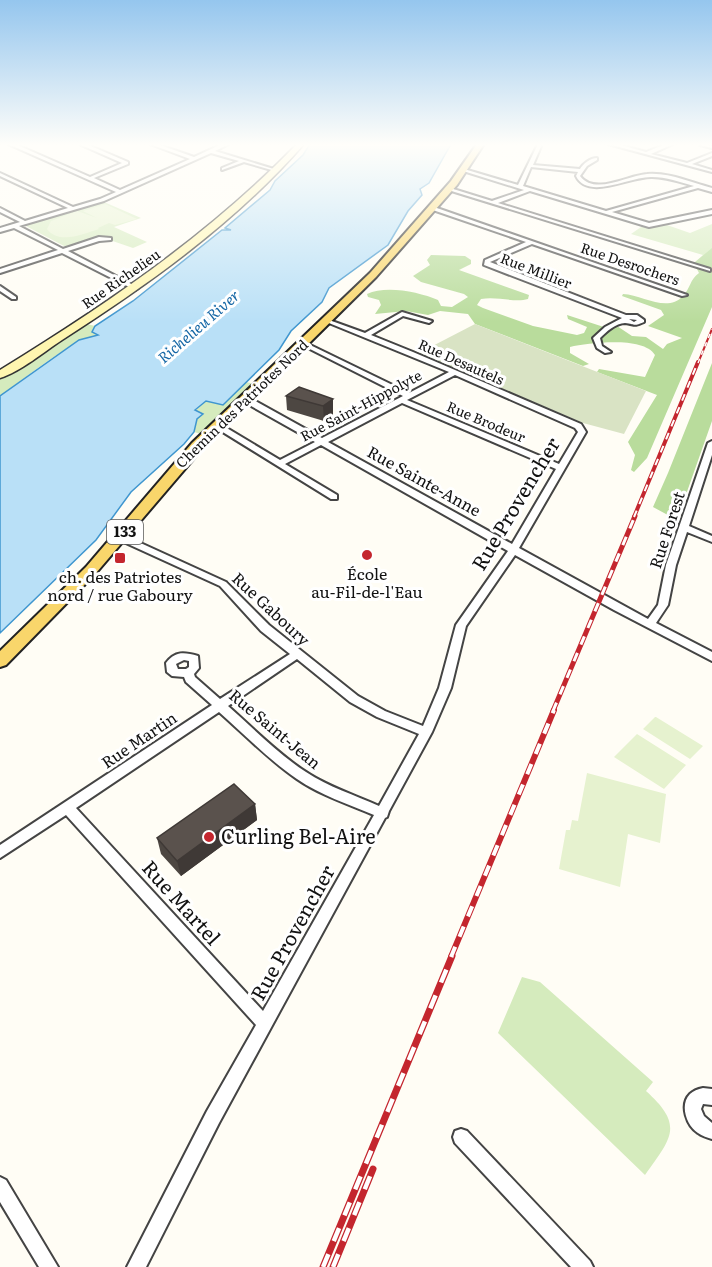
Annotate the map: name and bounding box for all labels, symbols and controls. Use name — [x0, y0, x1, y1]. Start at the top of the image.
street label: Rue Desrochers — [578, 237, 682, 289]
street label: Rue Richelieu — [77, 244, 164, 313]
street label: Rue Millier — [498, 247, 575, 293]
water label: Richelieu River — [152, 284, 244, 368]
street label: Rue Desautels — [415, 333, 507, 389]
street label: Chemin des Patriotes Nord — [171, 334, 312, 472]
street label: Rue Saint-Hippolyte — [296, 365, 425, 446]
street label: Rue Brodeur — [444, 396, 529, 447]
street label: Rue Provencher — [463, 430, 566, 575]
street label: Rue Sainte-Anne — [363, 439, 486, 521]
street label: Rue Forest — [642, 487, 690, 571]
road number: 133 — [107, 520, 143, 544]
marker: École au-Fil-de-l'Eau — [360, 548, 374, 562]
marker: ch. des Patriotes nord / rue Gaboury — [113, 551, 127, 565]
place label: École au-Fil-de-l'Eau — [311, 561, 423, 603]
place label: ch. des Patriotes nord / rue Gaboury — [47, 564, 194, 606]
street label: Rue Gaboury — [227, 566, 317, 651]
street label: Rue Saint-Jean — [224, 683, 327, 774]
street label: Rue Martin — [96, 705, 181, 773]
place label: Curling Bel-Aire — [221, 820, 376, 850]
marker: Curling Bel-Aire — [202, 830, 216, 844]
street label: Rue Martel — [136, 853, 229, 951]
street label: Rue Provencher — [242, 858, 341, 1005]

